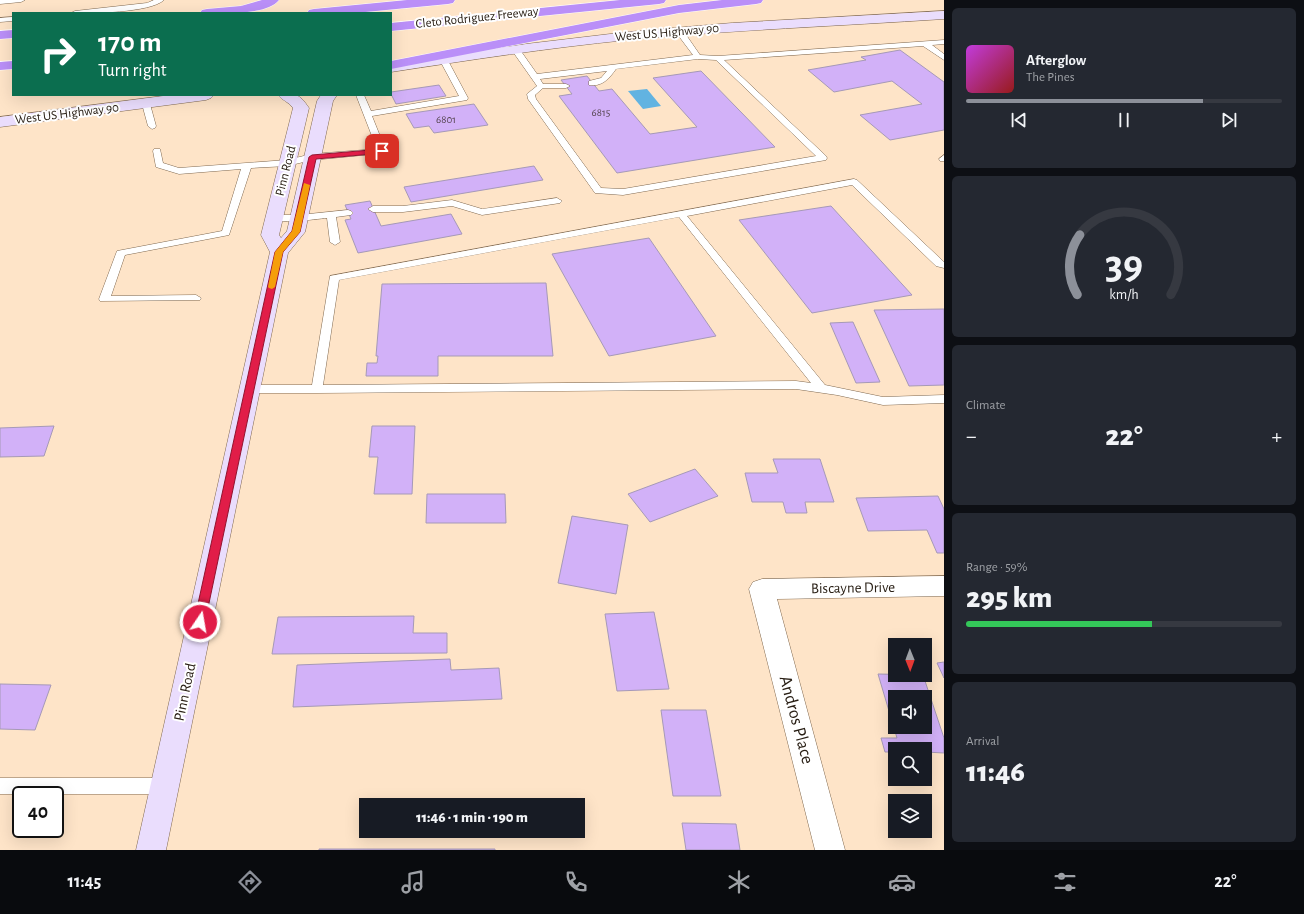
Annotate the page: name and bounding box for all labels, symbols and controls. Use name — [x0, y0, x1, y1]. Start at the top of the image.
street label: Cleto Rodriguez Freeway — [415, 5, 539, 31]
street label: West US Highway 90 — [614, 22, 720, 44]
icon: right — [32, 28, 84, 80]
text: 170 m — [98, 29, 162, 57]
text: Afterglow — [1026, 53, 1086, 68]
text: Turn right — [98, 62, 167, 80]
text: The Pines — [1026, 71, 1075, 84]
street label: West US Highway 90 — [14, 101, 120, 127]
house number: 6815 — [592, 107, 611, 118]
icon: previous — [1008, 109, 1030, 131]
icon: pause — [1113, 109, 1135, 131]
icon: next — [1218, 109, 1240, 131]
house number: 6801 — [436, 114, 456, 125]
pin — [365, 134, 399, 168]
icon: arrive — [371, 140, 393, 162]
street label: Pinn Road — [273, 144, 299, 197]
text: 39 — [1105, 244, 1143, 285]
text: km/h — [1109, 287, 1139, 301]
text: Climate — [966, 399, 1005, 412]
text: 22° — [1105, 421, 1143, 451]
text: − — [966, 425, 977, 447]
text: + — [1271, 425, 1282, 447]
text: Range · 59% — [966, 561, 1027, 574]
street label: Biscayne Drive — [811, 580, 895, 596]
text: 295 km — [966, 583, 1052, 613]
position arrow — [179, 601, 221, 643]
north arrow — [888, 638, 932, 682]
map controls — [888, 638, 932, 838]
street label: Pinn Road — [172, 661, 199, 722]
street label: Andros Place — [776, 674, 816, 766]
button: sound — [888, 690, 932, 734]
text: Arrival — [966, 735, 999, 748]
button: search — [888, 742, 932, 786]
text: 11:46 — [966, 757, 1025, 787]
speed limit sign: 40 — [12, 786, 64, 838]
button: layers — [888, 794, 932, 838]
text: 11:46 · 1 min · 190 m — [416, 810, 528, 825]
icon: directions — [236, 868, 264, 896]
icon: music — [399, 868, 427, 896]
icon: phone — [562, 868, 590, 896]
icon: climate — [725, 868, 753, 896]
icon: car — [888, 868, 916, 896]
icon: filters — [1051, 868, 1079, 896]
text: 11:45 — [67, 873, 101, 891]
text: 22° — [1214, 873, 1236, 891]

